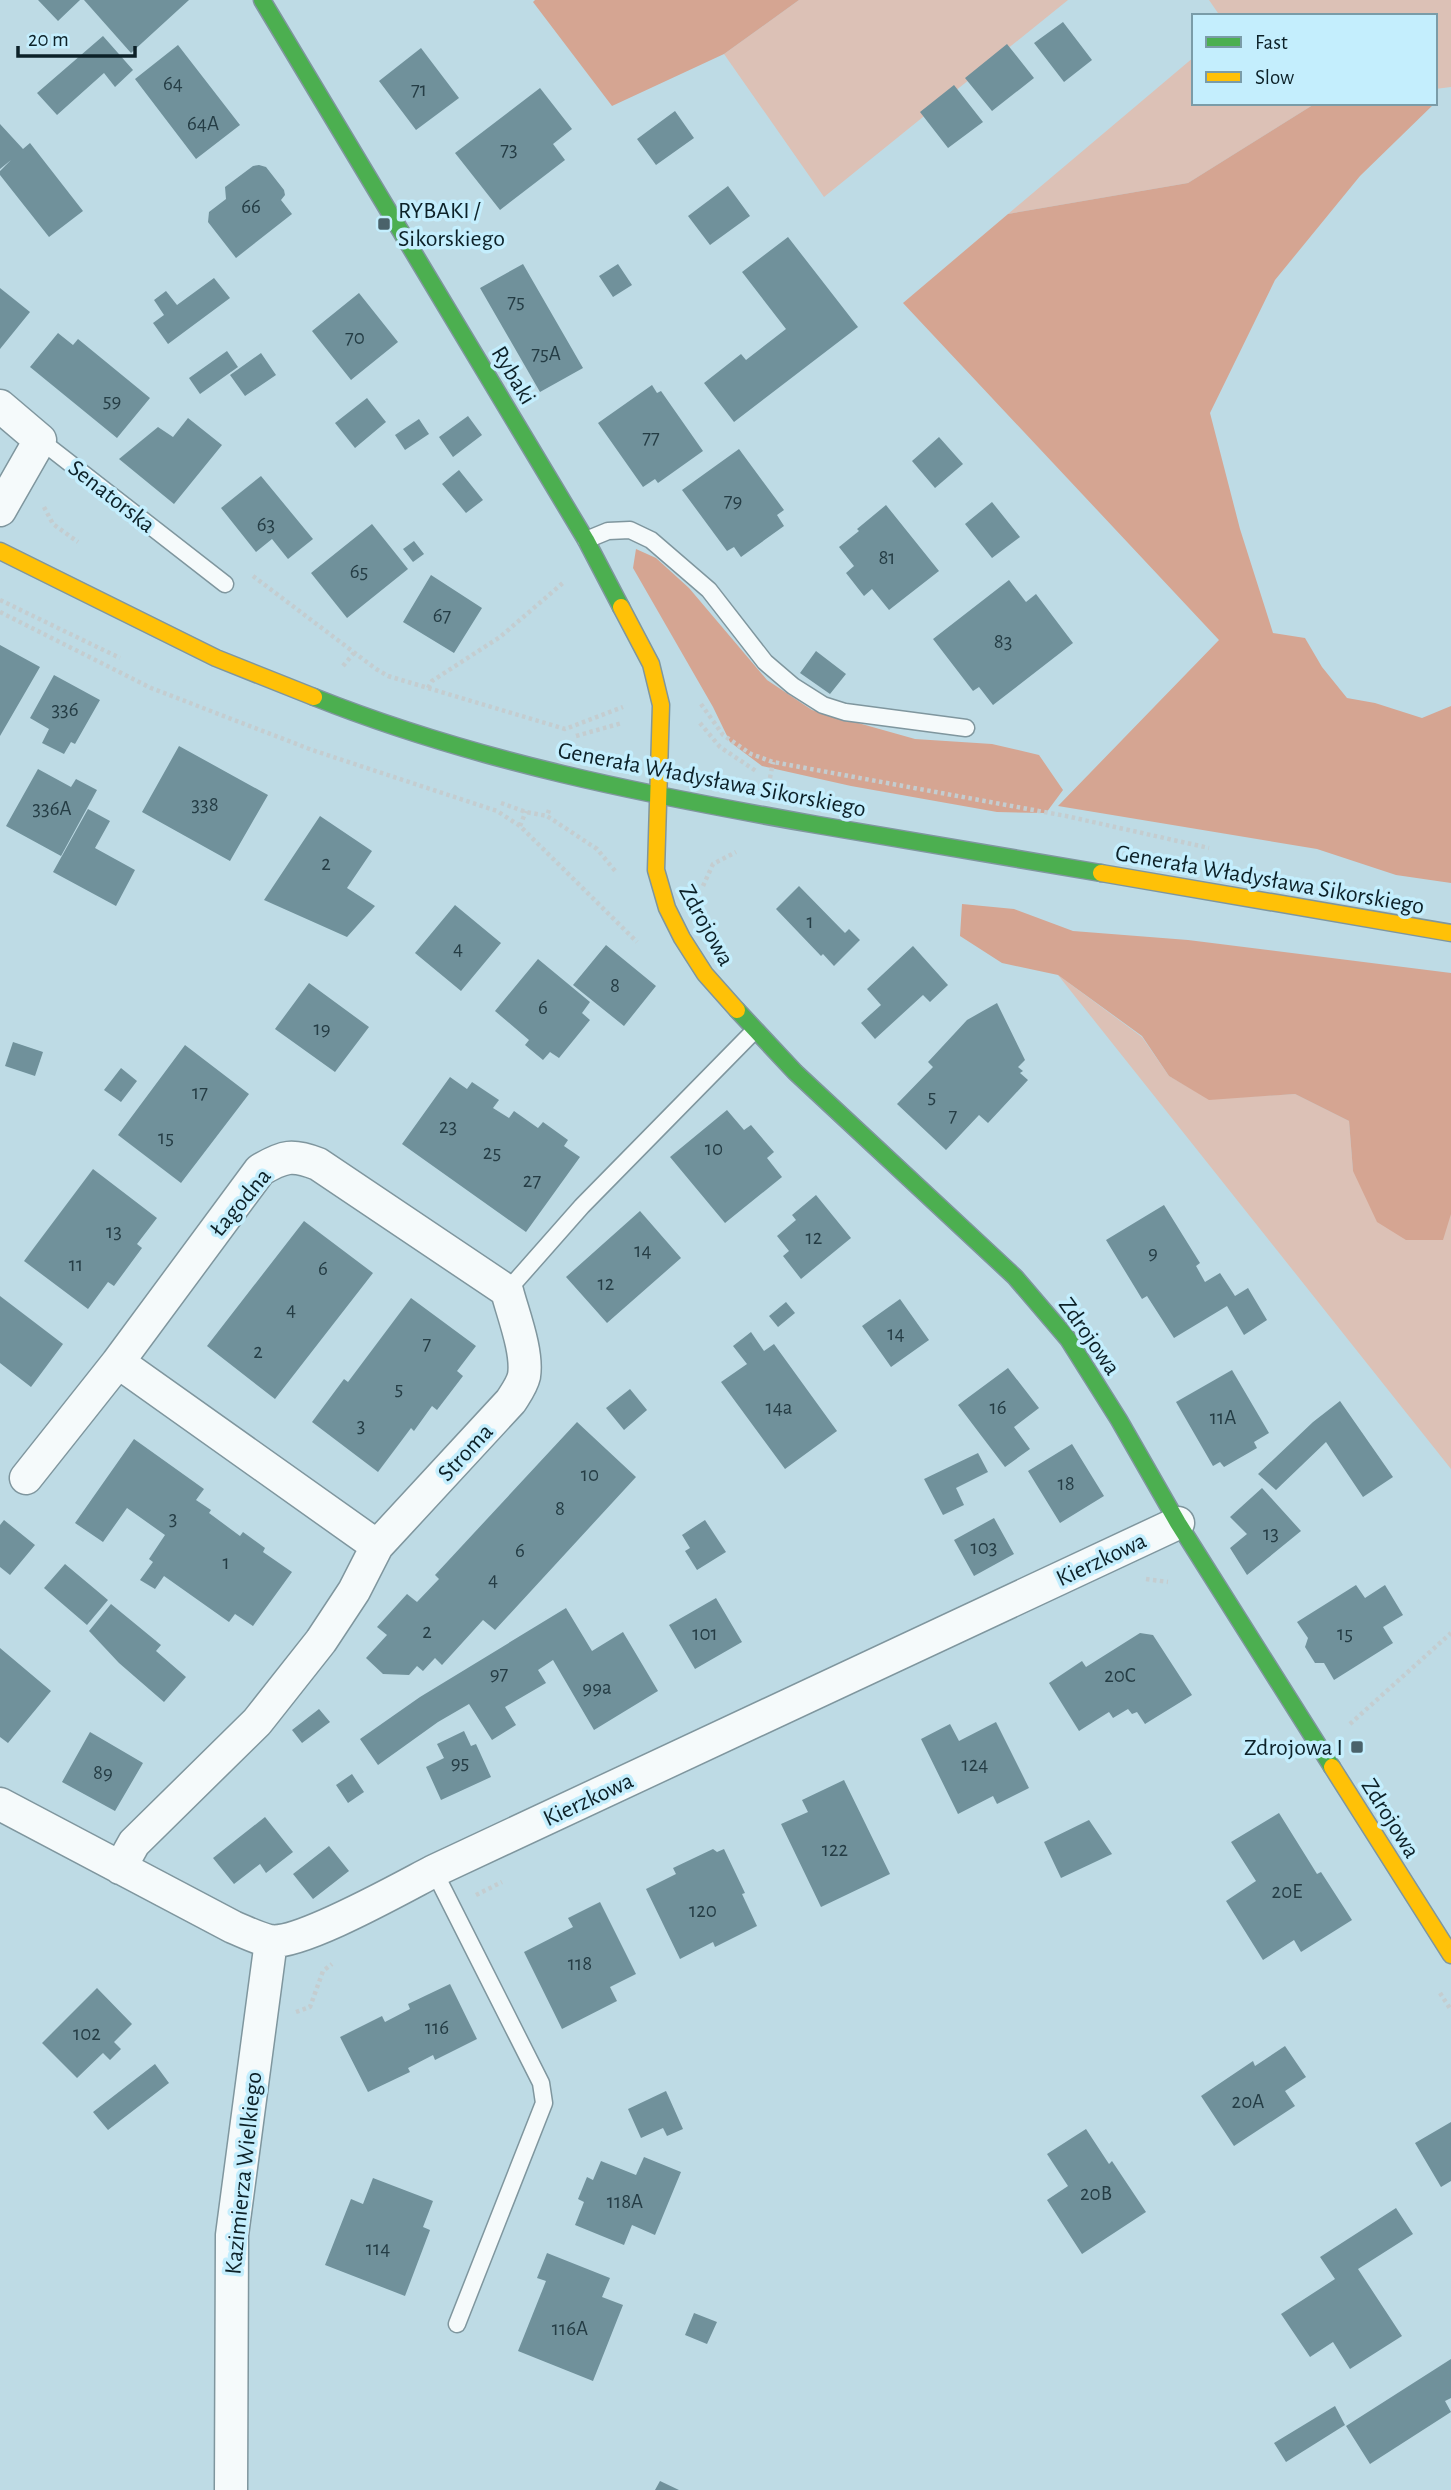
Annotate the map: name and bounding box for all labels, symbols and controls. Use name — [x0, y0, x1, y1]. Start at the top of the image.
scale bar — [18, 14, 135, 58]
legend — [1192, 14, 1437, 105]
text: 20 m — [28, 29, 69, 50]
text: Fast — [1255, 32, 1288, 53]
text: Slow — [1255, 67, 1294, 88]
house number: 64 — [163, 73, 183, 94]
house number: 71 — [411, 79, 427, 100]
house number: 64A — [187, 113, 219, 134]
house number: 73 — [500, 139, 518, 160]
house number: 66 — [241, 196, 261, 217]
place label: RYBAKI / Sikorskiego — [398, 199, 505, 251]
marker: RYBAKI / Sikorskiego — [376, 216, 392, 232]
house number: 75 — [507, 291, 525, 312]
house number: 70 — [345, 327, 365, 348]
street label: Rybaki — [487, 342, 540, 409]
house number: 75A — [531, 343, 561, 364]
house number: 59 — [103, 390, 121, 411]
house number: 77 — [642, 427, 660, 448]
street label: Senatorska — [64, 456, 159, 538]
house number: 79 — [724, 490, 742, 511]
house number: 63 — [257, 514, 275, 535]
house number: 81 — [878, 547, 896, 568]
house number: 65 — [350, 561, 368, 582]
house number: 67 — [433, 605, 452, 626]
house number: 83 — [994, 631, 1012, 652]
house number: 336 — [51, 699, 79, 720]
street label: Generała Władysława Sikorskiego — [556, 738, 868, 822]
house number: 338 — [191, 794, 219, 815]
house number: 336A — [32, 798, 72, 819]
street label: Generała Władysława Sikorskiego — [1113, 841, 1426, 919]
house number: 2 — [321, 853, 331, 874]
street label: Zdrojowa — [674, 881, 738, 970]
house number: 1 — [806, 911, 814, 932]
house number: 4 — [453, 938, 463, 959]
house number: 8 — [610, 975, 620, 996]
house number: 6 — [538, 997, 548, 1018]
house number: 19 — [313, 1018, 331, 1039]
house number: 17 — [192, 1082, 208, 1103]
house number: 5 — [928, 1086, 936, 1107]
house number: 7 — [949, 1105, 958, 1126]
house number: 23 — [439, 1116, 457, 1137]
house number: 15 — [158, 1127, 174, 1148]
house number: 10 — [705, 1138, 723, 1159]
house number: 25 — [483, 1142, 501, 1163]
street label: Łagodna — [206, 1164, 276, 1241]
house number: 27 — [523, 1170, 541, 1191]
house number: 13 — [106, 1221, 122, 1242]
house number: 12 — [806, 1227, 822, 1248]
house number: 14 — [634, 1240, 652, 1261]
house number: 9 — [1148, 1242, 1158, 1263]
house number: 11 — [69, 1254, 83, 1275]
house number: 6 — [318, 1258, 328, 1279]
house number: 12 — [598, 1273, 614, 1294]
street label: Zdrojowa — [1054, 1293, 1124, 1380]
house number: 4 — [286, 1299, 296, 1320]
house number: 14 — [887, 1323, 905, 1344]
house number: 7 — [423, 1333, 432, 1354]
house number: 2 — [253, 1341, 263, 1362]
house number: 5 — [395, 1378, 403, 1399]
house number: 14a — [765, 1397, 793, 1418]
house number: 16 — [989, 1397, 1007, 1418]
house number: 11A — [1210, 1407, 1236, 1428]
house number: 3 — [357, 1415, 365, 1436]
street label: Stroma — [434, 1419, 498, 1486]
house number: 10 — [581, 1464, 599, 1485]
house number: 18 — [1057, 1473, 1075, 1494]
house number: 8 — [555, 1498, 565, 1519]
house number: 3 — [169, 1508, 177, 1529]
house number: 13 — [1263, 1523, 1279, 1544]
street label: Kierzkowa — [1053, 1529, 1150, 1591]
house number: 103 — [971, 1537, 997, 1558]
house number: 6 — [515, 1540, 525, 1561]
house number: 1 — [222, 1552, 230, 1573]
house number: 4 — [488, 1569, 498, 1590]
house number: 2 — [422, 1621, 432, 1642]
house number: 101 — [692, 1623, 718, 1644]
house number: 15 — [1337, 1623, 1353, 1644]
house number: 97 — [490, 1663, 509, 1684]
house number: 20C — [1104, 1665, 1136, 1686]
house number: 99a — [582, 1677, 612, 1698]
place label: Zdrojowa I — [1244, 1736, 1343, 1760]
marker: Zdrojowa I — [1349, 1739, 1365, 1755]
house number: 95 — [451, 1752, 469, 1773]
house number: 124 — [962, 1754, 988, 1775]
house number: 89 — [93, 1762, 113, 1783]
street label: Kierzkowa — [540, 1769, 637, 1831]
street label: Zdrojowa — [1356, 1775, 1424, 1862]
house number: 122 — [822, 1839, 848, 1860]
house number: 20E — [1272, 1881, 1302, 1902]
house number: 120 — [689, 1900, 717, 1921]
house number: 118 — [568, 1953, 592, 1974]
house number: 116 — [425, 2017, 449, 2038]
house number: 102 — [73, 2023, 101, 2044]
street label: Kazimierza Wielkiego — [221, 2071, 267, 2276]
house number: 20A — [1232, 2091, 1264, 2112]
house number: 20B — [1080, 2183, 1112, 2204]
house number: 118A — [607, 2191, 643, 2212]
house number: 114 — [366, 2238, 390, 2259]
house number: 116A — [552, 2318, 588, 2339]

